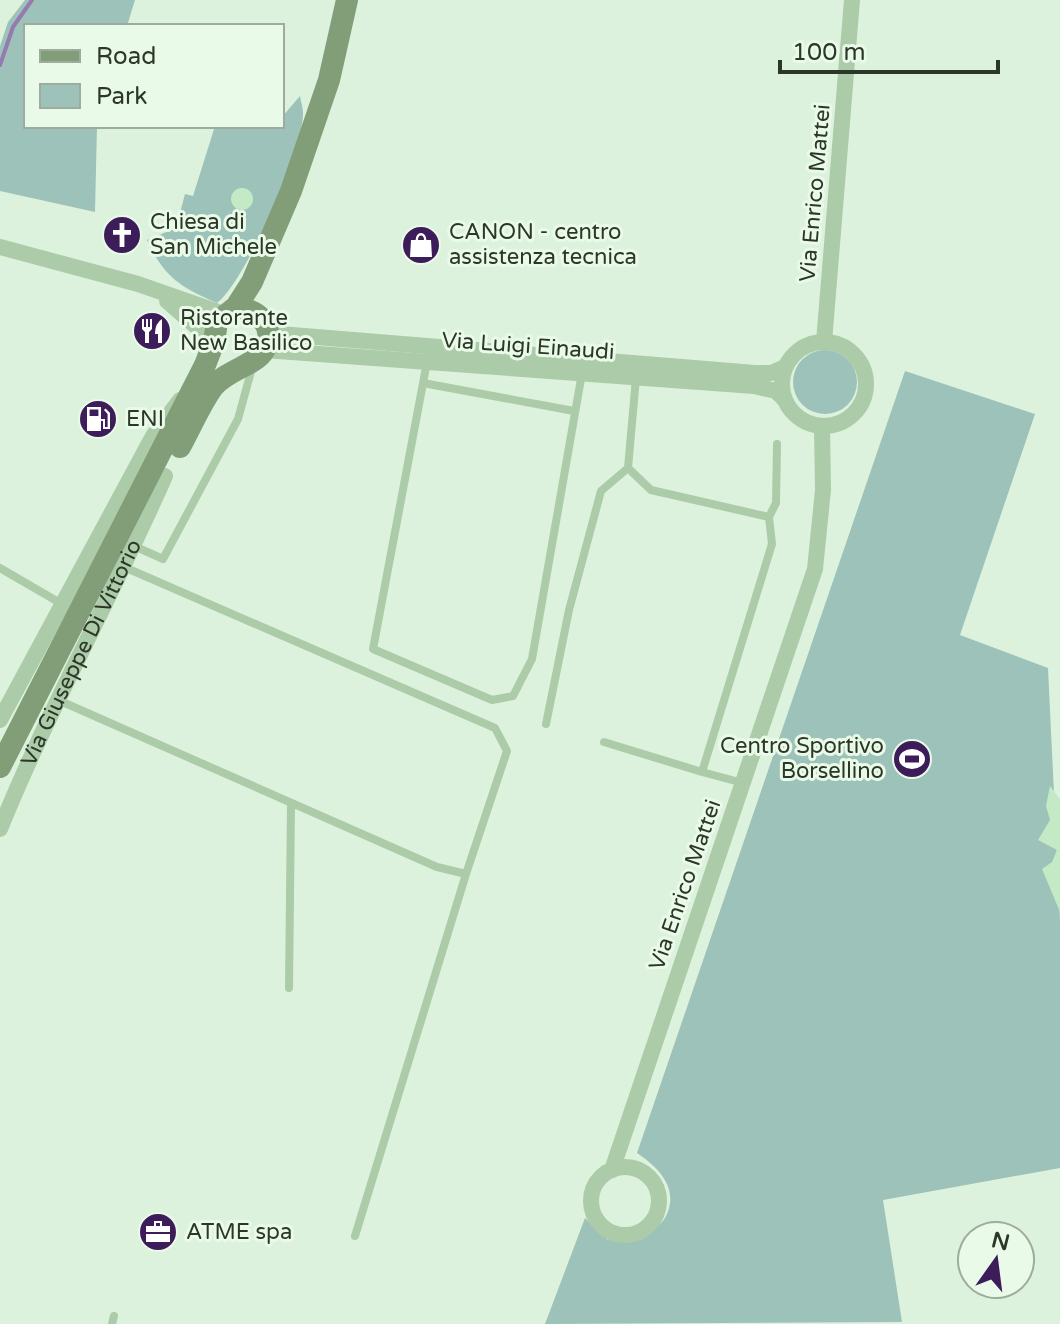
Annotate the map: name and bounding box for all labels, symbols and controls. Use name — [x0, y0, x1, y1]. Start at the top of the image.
legend — [24, 24, 284, 128]
scale bar — [780, 24, 998, 74]
text: 100 m — [792, 38, 866, 67]
text: Road — [96, 42, 156, 71]
text: Park — [96, 82, 147, 111]
street label: Via Enrico Mattei — [794, 103, 836, 283]
place label: Chiesa di San Michele — [150, 209, 277, 260]
church icon: Chiesa di San Michele — [101, 214, 143, 256]
place label: CANON - centro assistenza tecnica — [449, 219, 637, 270]
shop icon: CANON - centro assistenza tecnica — [400, 224, 442, 266]
place label: Ristorante New Basilico — [180, 305, 312, 356]
restaurant icon: Ristorante New Basilico — [131, 310, 173, 352]
street label: Via Luigi Einaudi — [441, 327, 615, 365]
fuel station icon: ENI — [77, 398, 119, 440]
place label: ENI — [126, 406, 164, 432]
street label: Via Giuseppe Di Vittorio — [16, 535, 147, 770]
place label: Centro Sportivo Borsellino — [720, 733, 884, 784]
sports icon: Centro Sportivo Borsellino — [891, 738, 933, 780]
street label: Via Enrico Mattei — [644, 796, 726, 974]
office icon: ATME spa — [137, 1211, 179, 1253]
place label: ATME spa — [186, 1219, 292, 1245]
north arrow — [956, 1220, 1036, 1300]
text: N — [989, 1227, 1012, 1256]

